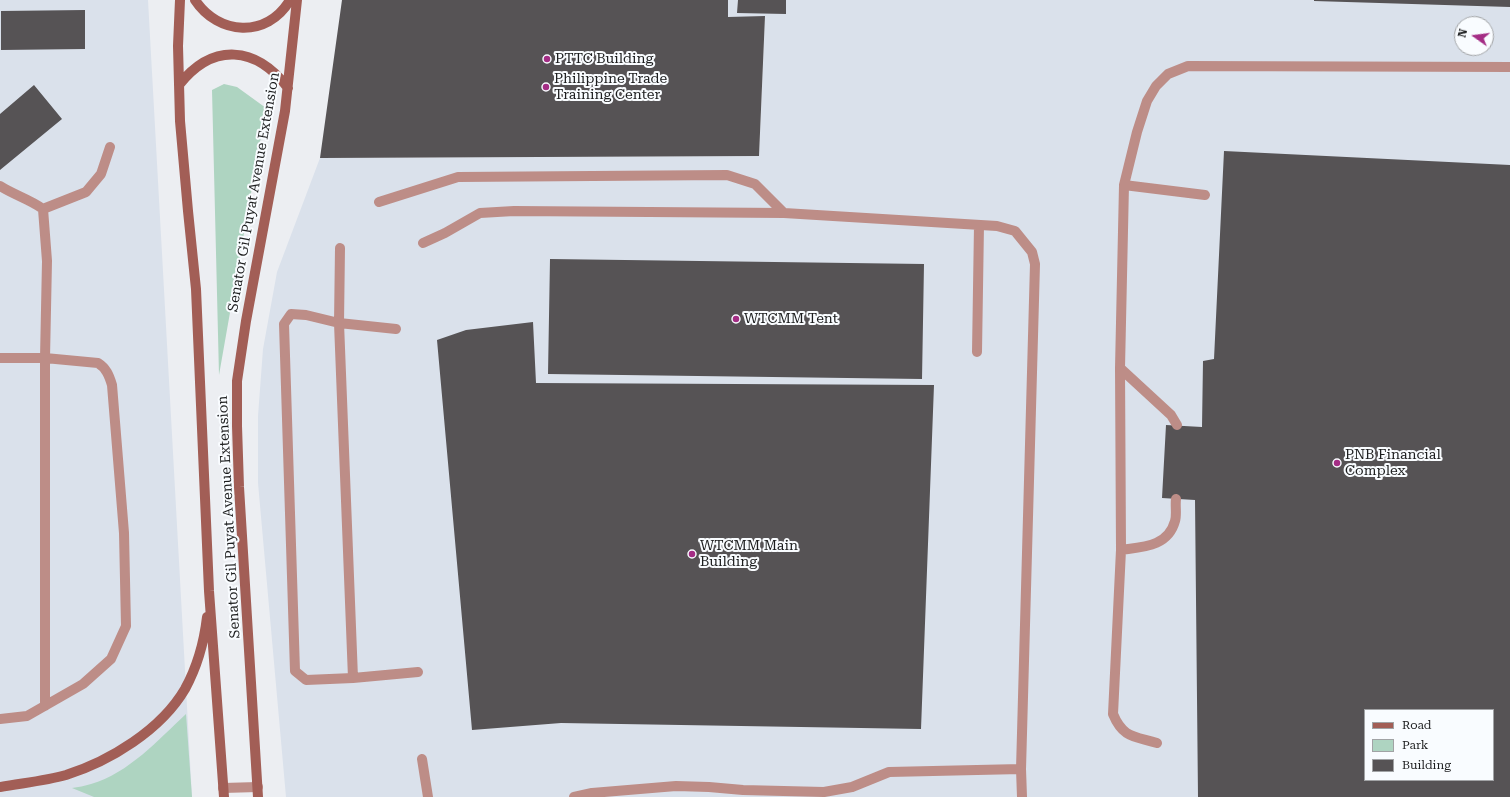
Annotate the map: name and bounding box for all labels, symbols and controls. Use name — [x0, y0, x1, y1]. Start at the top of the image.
north arrow — [1454, 16, 1494, 56]
text: N — [1456, 28, 1470, 39]
place label: PTTC Building — [555, 51, 654, 67]
marker: PTTC Building — [542, 54, 552, 64]
street label: Senator Gil Puyat Avenue Extension — [225, 71, 283, 313]
place label: Philippine Trade Training Center — [554, 71, 667, 104]
marker: Philippine Trade Training Center — [541, 82, 551, 92]
place label: WTCMM Tent — [744, 311, 838, 327]
marker: WTCMM Tent — [731, 314, 741, 324]
street label: Senator Gil Puyat Avenue Extension — [214, 395, 244, 639]
place label: PNB Financial Complex — [1345, 447, 1441, 480]
marker: PNB Financial Complex — [1332, 458, 1342, 468]
place label: WTCMM Main Building — [700, 538, 798, 570]
marker: WTCMM Main Building — [687, 549, 697, 559]
legend — [1364, 709, 1494, 781]
text: Road — [1402, 718, 1431, 732]
text: Park — [1402, 738, 1428, 752]
text: Building — [1402, 758, 1451, 772]

